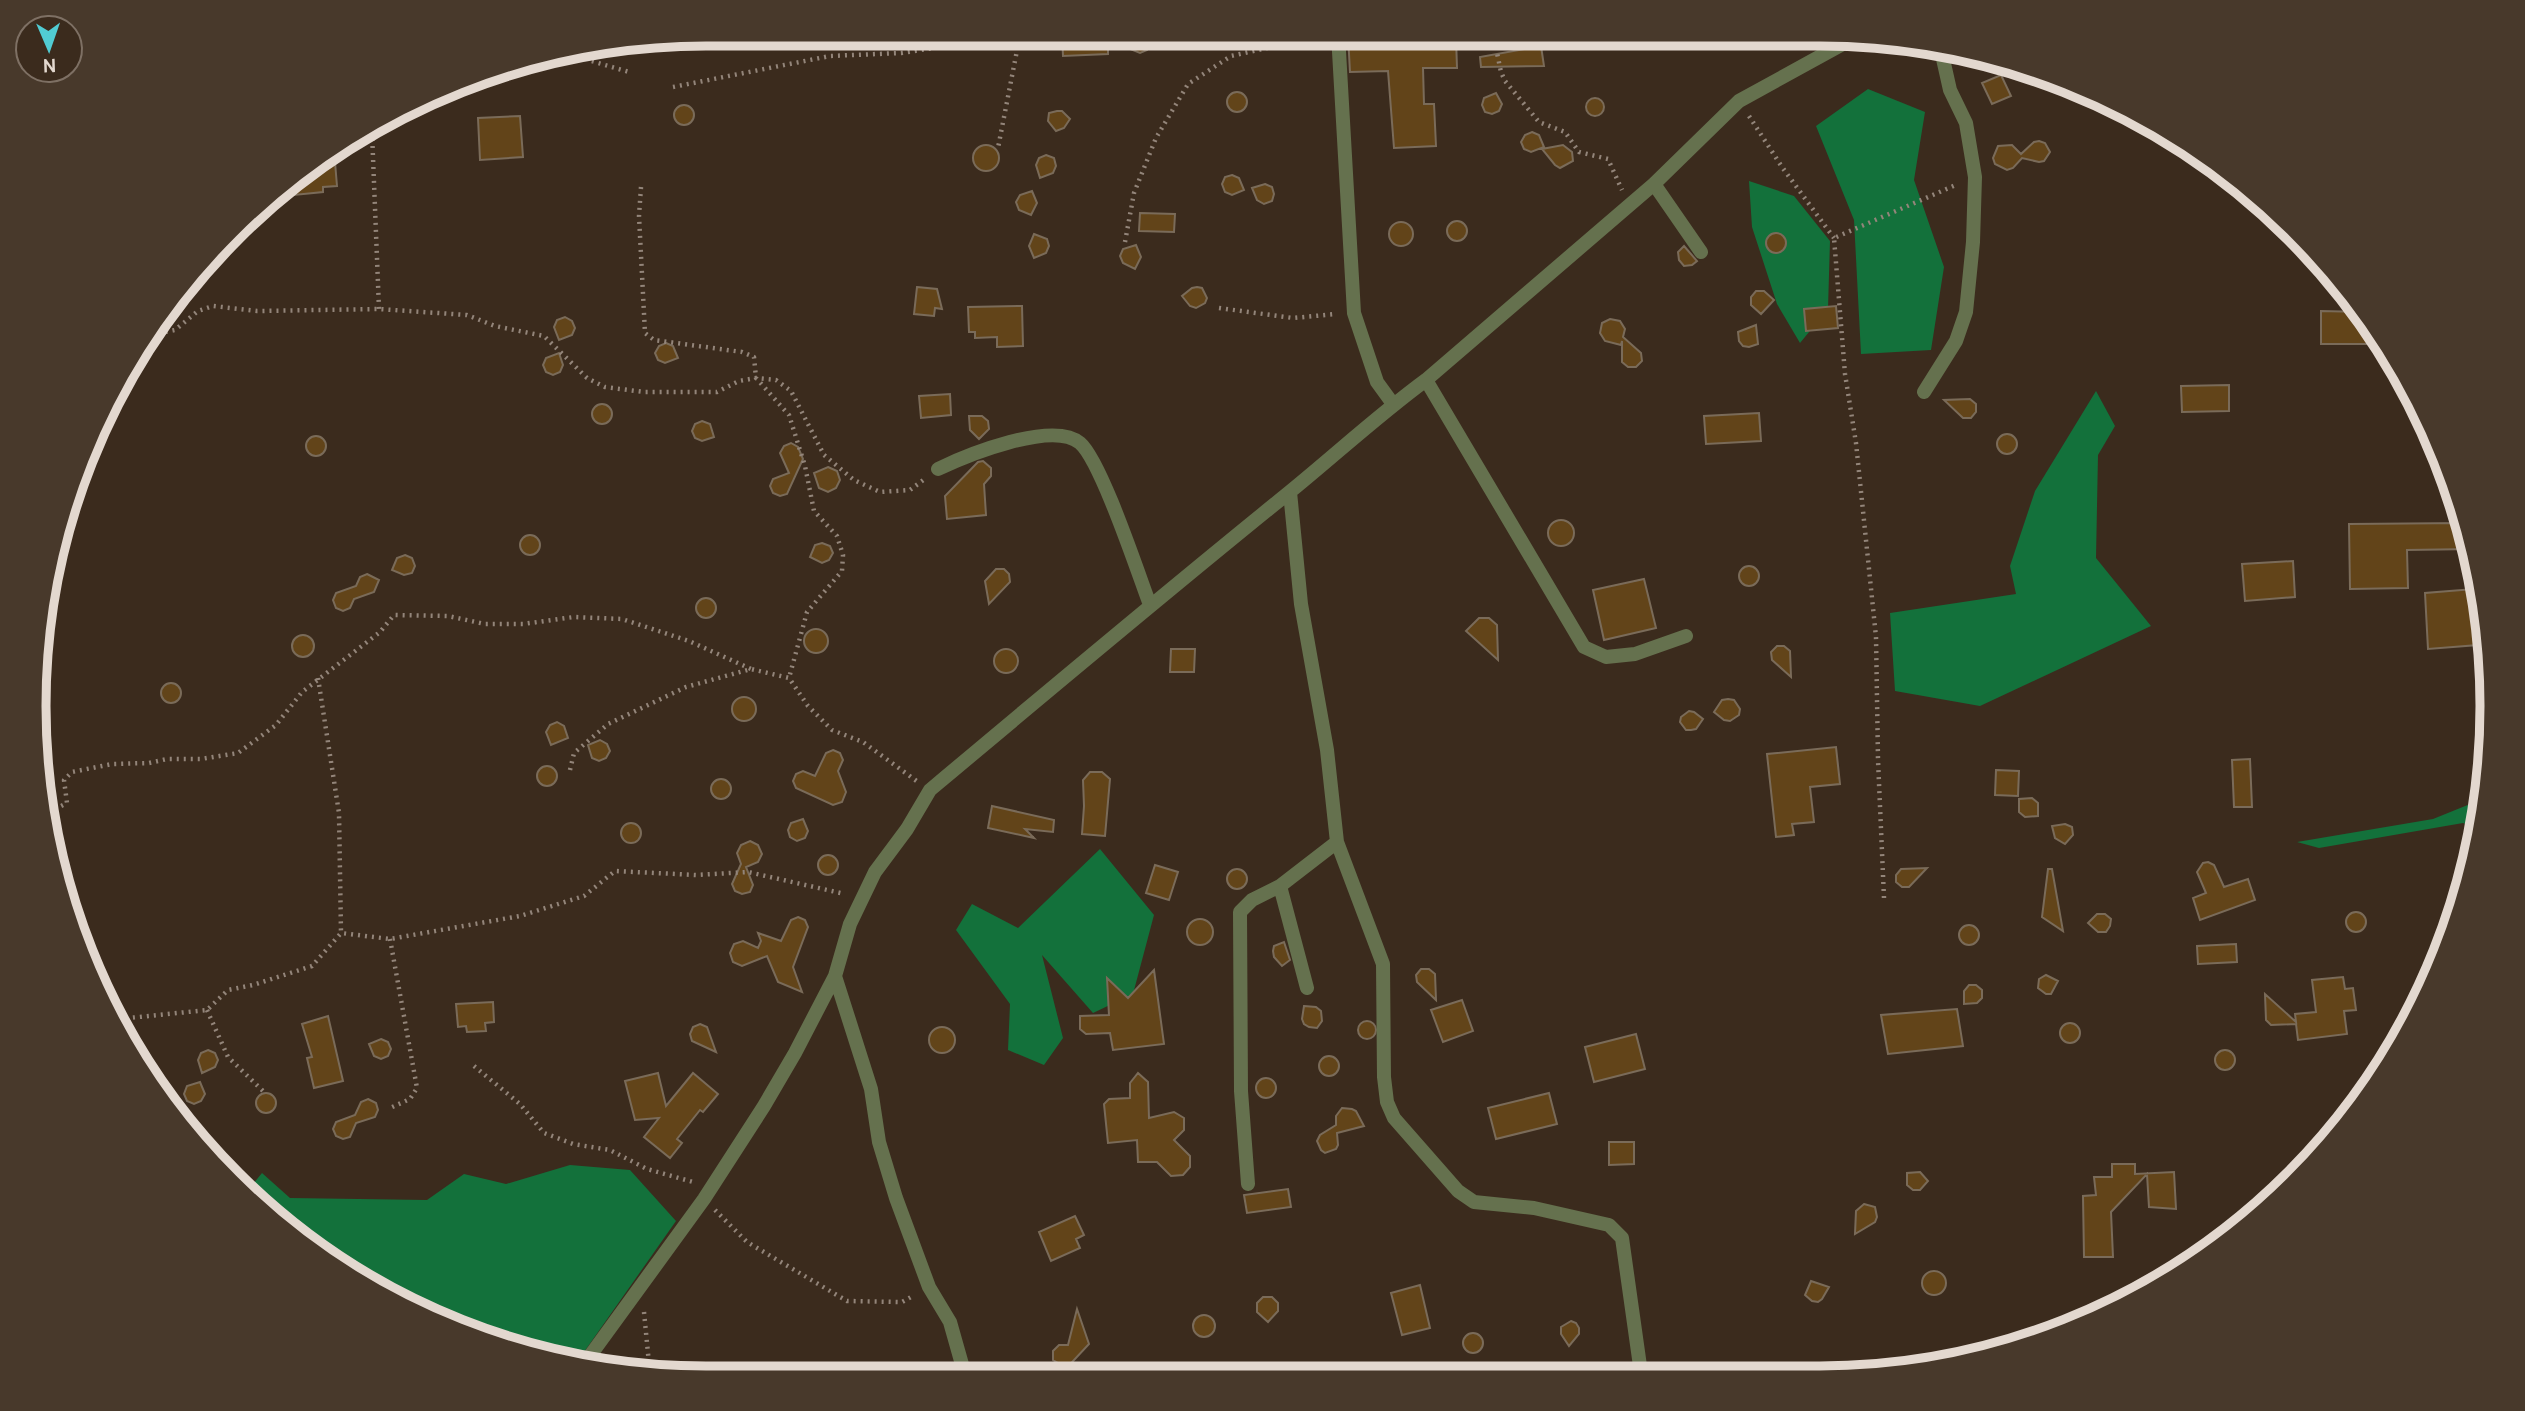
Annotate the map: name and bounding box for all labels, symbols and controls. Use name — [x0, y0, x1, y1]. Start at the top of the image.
north arrow — [14, 14, 84, 84]
text: N — [42, 54, 57, 77]

